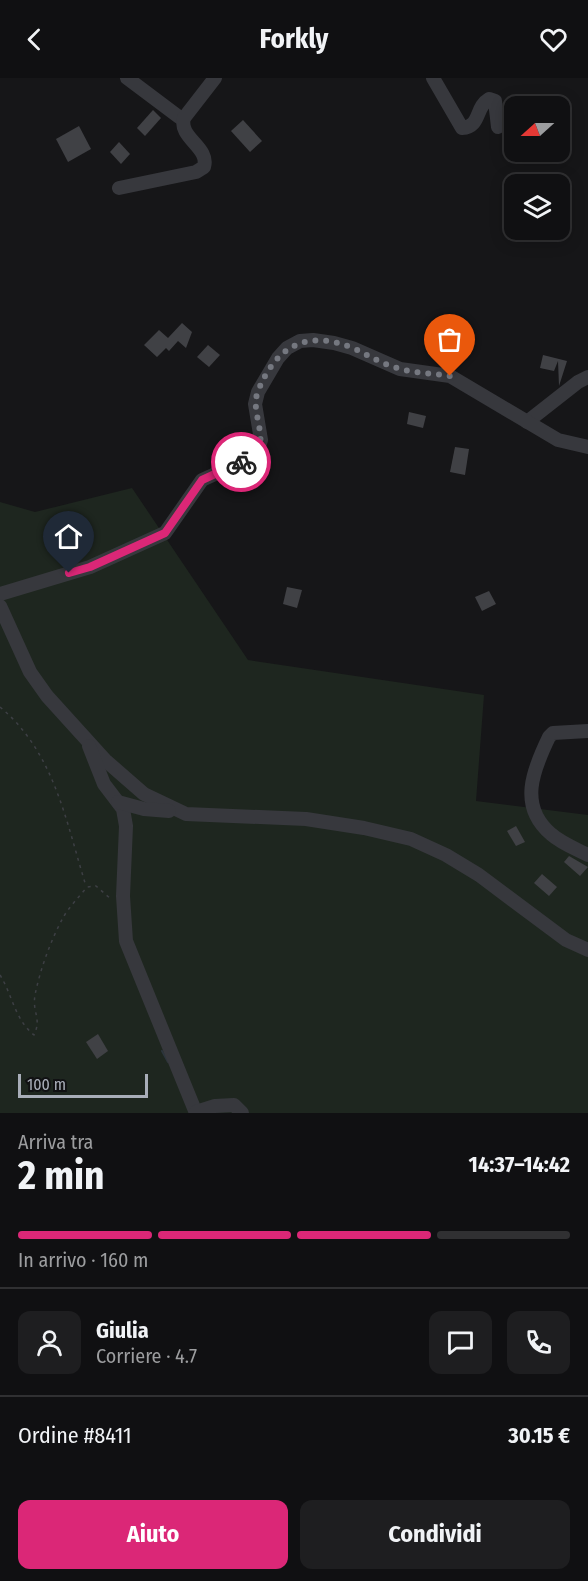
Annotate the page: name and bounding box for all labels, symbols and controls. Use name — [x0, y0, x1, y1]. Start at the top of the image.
icon: back — [18, 23, 51, 56]
text: Forkly — [260, 23, 328, 55]
icon: heart — [537, 23, 570, 56]
north arrow — [504, 96, 570, 162]
map controls — [504, 96, 570, 240]
button: layers — [504, 174, 570, 240]
pin — [424, 314, 475, 376]
icon: bag — [433, 323, 466, 356]
courier — [211, 432, 271, 492]
icon: bike — [225, 446, 258, 479]
pin — [43, 511, 94, 573]
icon: home — [52, 520, 85, 553]
scale bar — [18, 1071, 148, 1098]
text: 100 m — [27, 1075, 66, 1094]
text: Arriva tra — [18, 1130, 93, 1154]
text: 14:37–14:42 — [469, 1151, 570, 1178]
text: 2 min — [18, 1153, 104, 1199]
text: In arrivo · 160 m — [18, 1248, 148, 1272]
button: person — [18, 1311, 81, 1374]
button: chat — [429, 1311, 492, 1374]
button: phone — [507, 1311, 570, 1374]
text: Giulia — [96, 1317, 149, 1344]
text: Corriere · 4.7 — [96, 1344, 197, 1368]
text: Ordine #8411 — [18, 1422, 132, 1449]
text: 30.15 € — [508, 1422, 570, 1449]
button: Aiuto — [18, 1500, 288, 1569]
button: Condividi — [300, 1500, 570, 1569]

